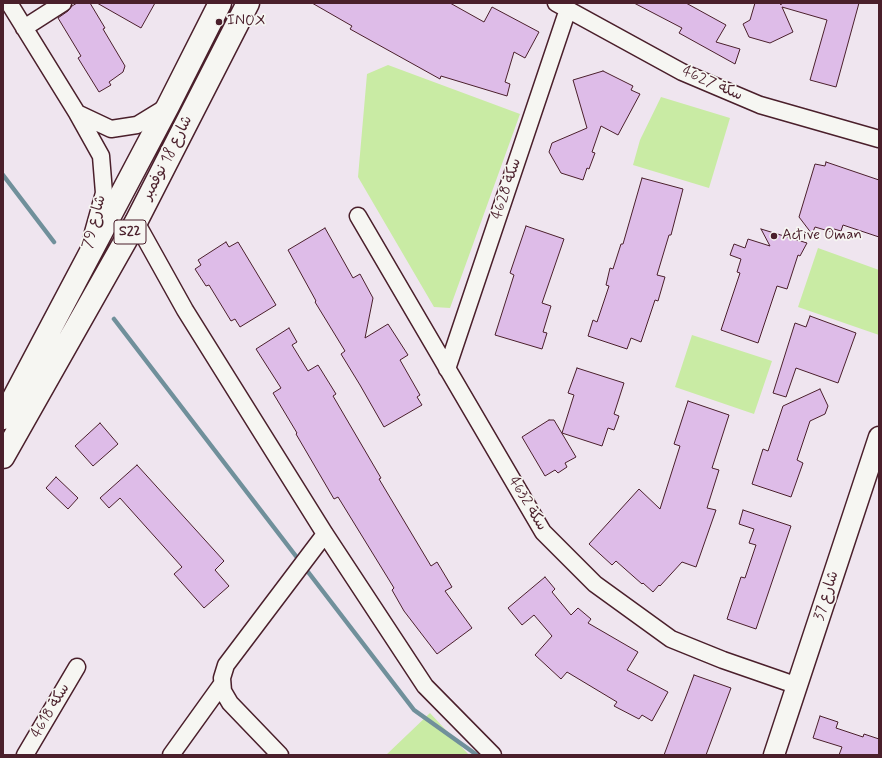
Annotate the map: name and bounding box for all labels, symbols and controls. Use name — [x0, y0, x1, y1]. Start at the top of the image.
place label: INOX — [227, 13, 266, 31]
marker: INOX — [214, 17, 224, 27]
street label: سكة 4627 — [679, 63, 745, 105]
street label: شارع 18 نوفمبر — [139, 113, 197, 203]
street label: سكة 4628 — [488, 156, 526, 222]
street label: 79 شارع — [79, 193, 111, 251]
road number: S22 — [114, 220, 146, 244]
place label: Active Oman — [782, 227, 862, 245]
marker: Active Oman — [769, 231, 779, 241]
street label: سكة 4632 — [504, 474, 550, 534]
street label: شارع 37 — [811, 569, 843, 623]
street label: سكة 4618 — [28, 680, 74, 742]

